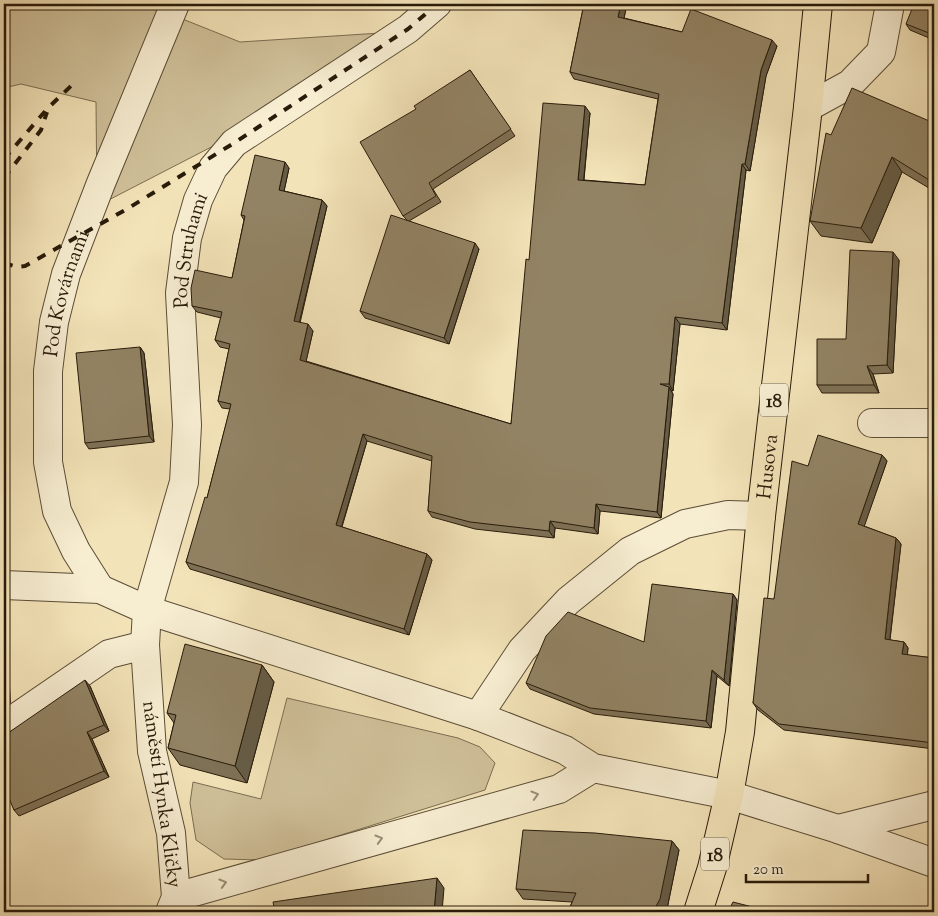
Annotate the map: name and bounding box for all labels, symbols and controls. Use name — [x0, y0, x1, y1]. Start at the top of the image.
street label: Pod Struhami — [167, 188, 217, 309]
street label: Pod Kovárnami — [38, 226, 99, 359]
road number: 18 — [760, 384, 788, 416]
street label: Husova — [751, 433, 787, 501]
street label: náměstí Hynka Kličky — [133, 699, 188, 890]
one-way arrow — [531, 791, 539, 801]
one-way arrow — [374, 835, 383, 845]
road number: 18 — [701, 838, 729, 871]
scale bar — [746, 851, 868, 883]
text: 20 m — [753, 860, 784, 881]
one-way arrow — [218, 879, 226, 889]

